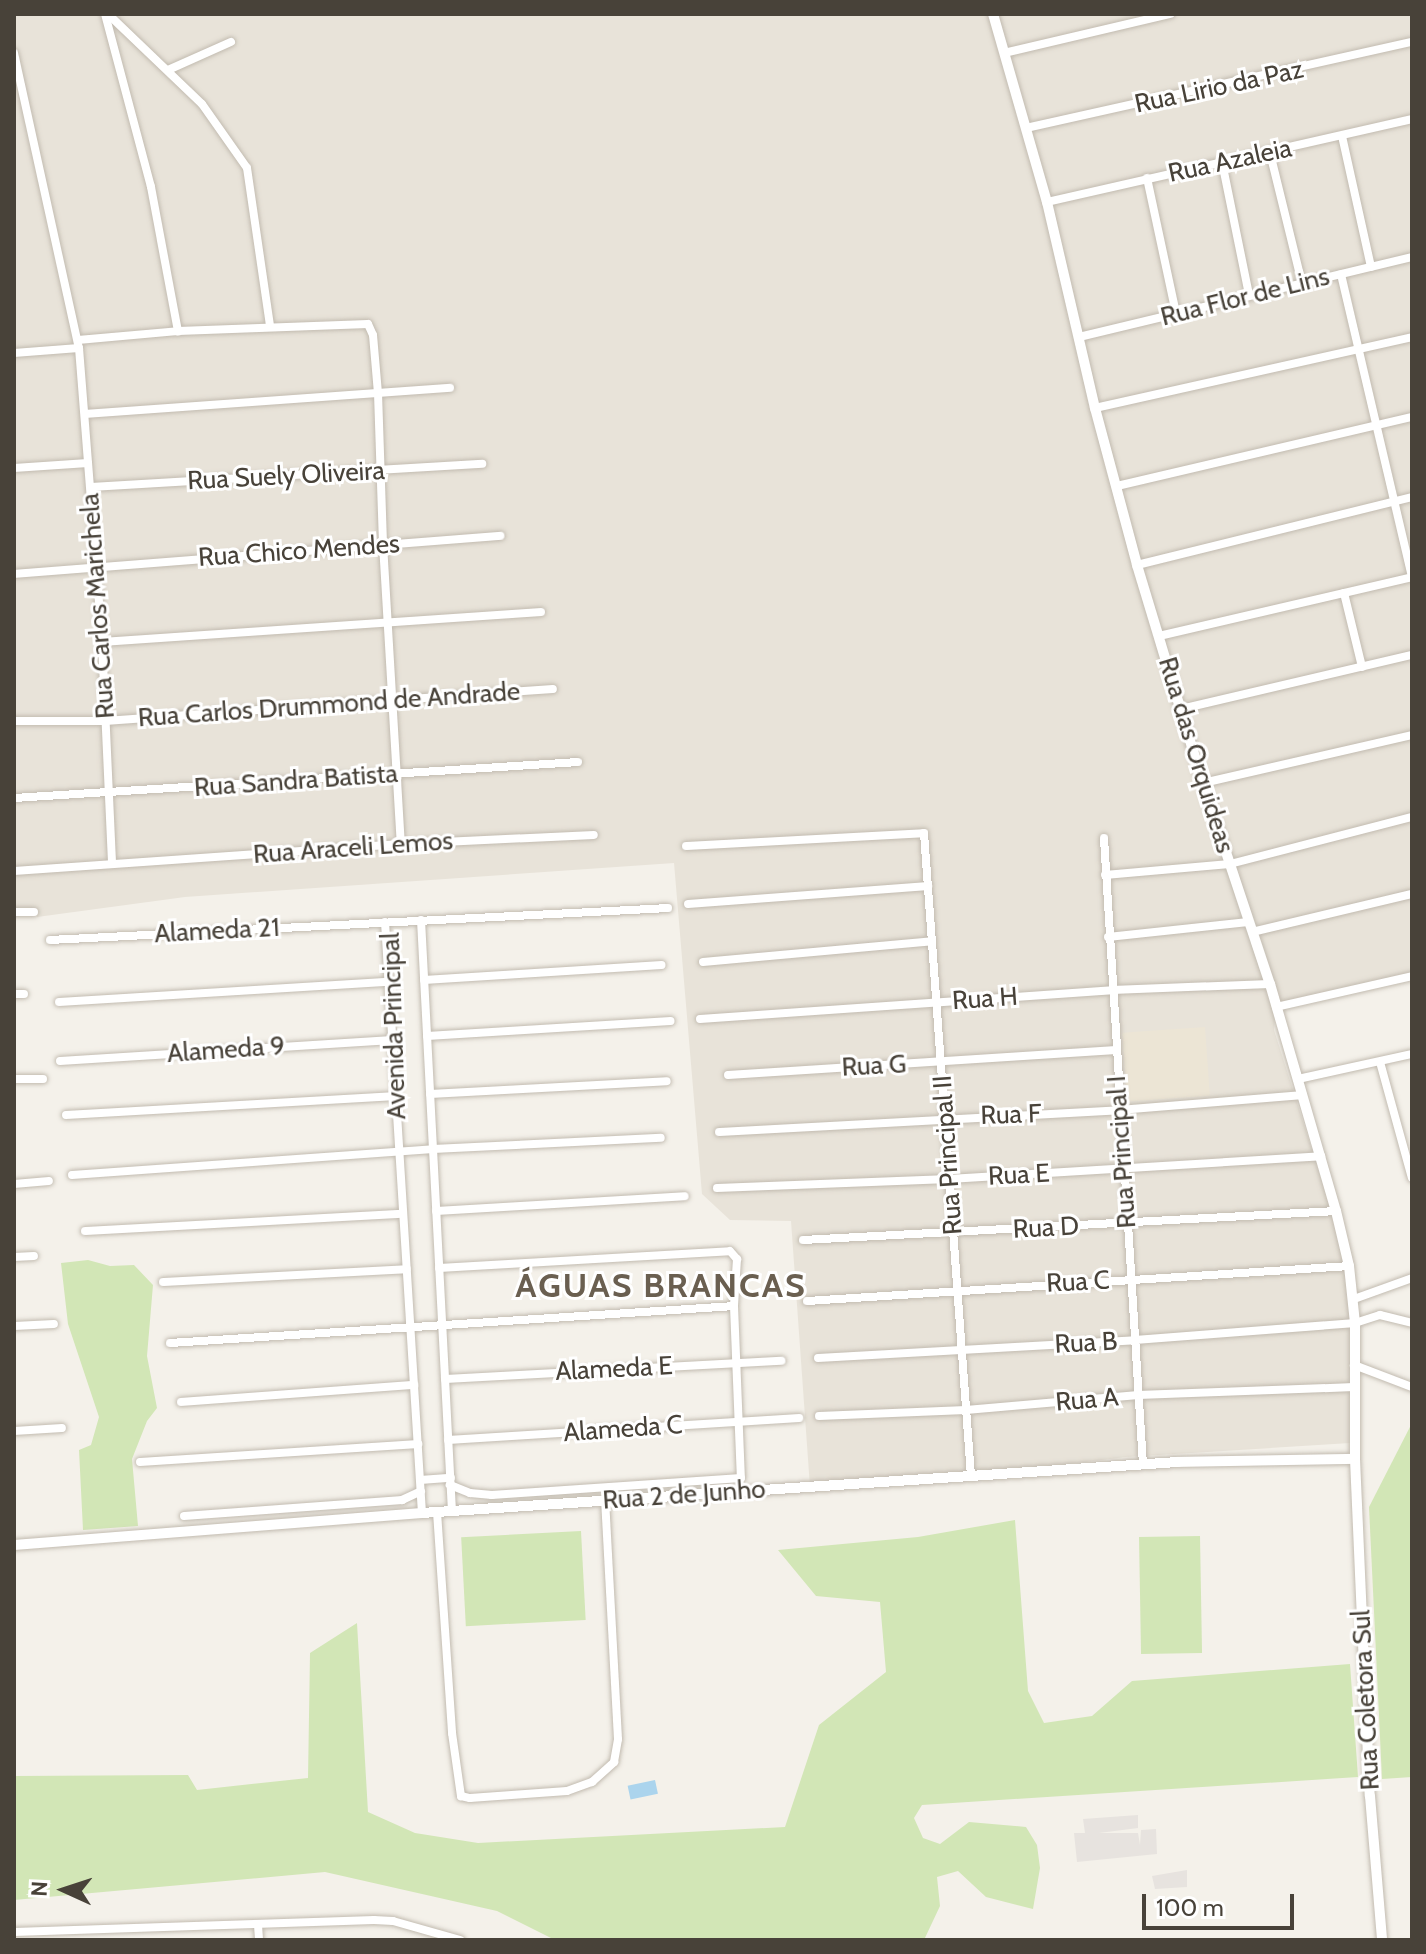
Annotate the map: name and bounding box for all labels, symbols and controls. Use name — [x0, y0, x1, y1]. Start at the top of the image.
street label: Rua Lirio da Paz — [1132, 54, 1306, 120]
street label: Rua Azaleia — [1165, 133, 1295, 189]
street label: Rua Flor de Lins — [1157, 261, 1333, 333]
street label: Rua Suely Oliveira — [187, 455, 385, 497]
street label: Rua Carlos Marichela — [75, 492, 121, 720]
street label: Rua Chico Mendes — [197, 528, 401, 574]
street label: Rua das Orquideas — [1151, 653, 1241, 857]
street label: Rua Carlos Drummond de Andrade — [137, 676, 521, 734]
street label: Rua Sandra Batista — [193, 758, 399, 804]
street label: Rua Araceli Lemos — [252, 825, 454, 871]
street label: Alameda 21 — [154, 912, 280, 950]
street label: Avenida Principal — [375, 932, 413, 1120]
street label: Rua H — [951, 981, 1019, 1017]
street label: Alameda 9 — [166, 1030, 286, 1070]
street label: Rua G — [841, 1049, 907, 1083]
street label: Rua Principal II — [927, 1074, 969, 1236]
street label: Rua Principal I — [1101, 1075, 1143, 1229]
street label: Rua F — [980, 1098, 1042, 1132]
street label: Rua E — [987, 1158, 1051, 1192]
street label: Rua D — [1012, 1211, 1080, 1245]
street label: Rua C — [1046, 1265, 1110, 1299]
district label: ÁGUAS BRANCAS — [515, 1266, 807, 1306]
street label: Rua B — [1054, 1326, 1118, 1360]
street label: Alameda E — [554, 1350, 674, 1388]
street label: Rua A — [1054, 1382, 1120, 1418]
street label: Alameda C — [562, 1409, 684, 1449]
street label: Rua 2 de Junho — [601, 1474, 767, 1516]
street label: Rua Coletora Sul — [1346, 1609, 1386, 1791]
north arrow — [24, 1850, 104, 1930]
scale bar — [1146, 1878, 1298, 1928]
text: N — [26, 1880, 53, 1897]
text: 100 m — [1156, 1893, 1224, 1922]

